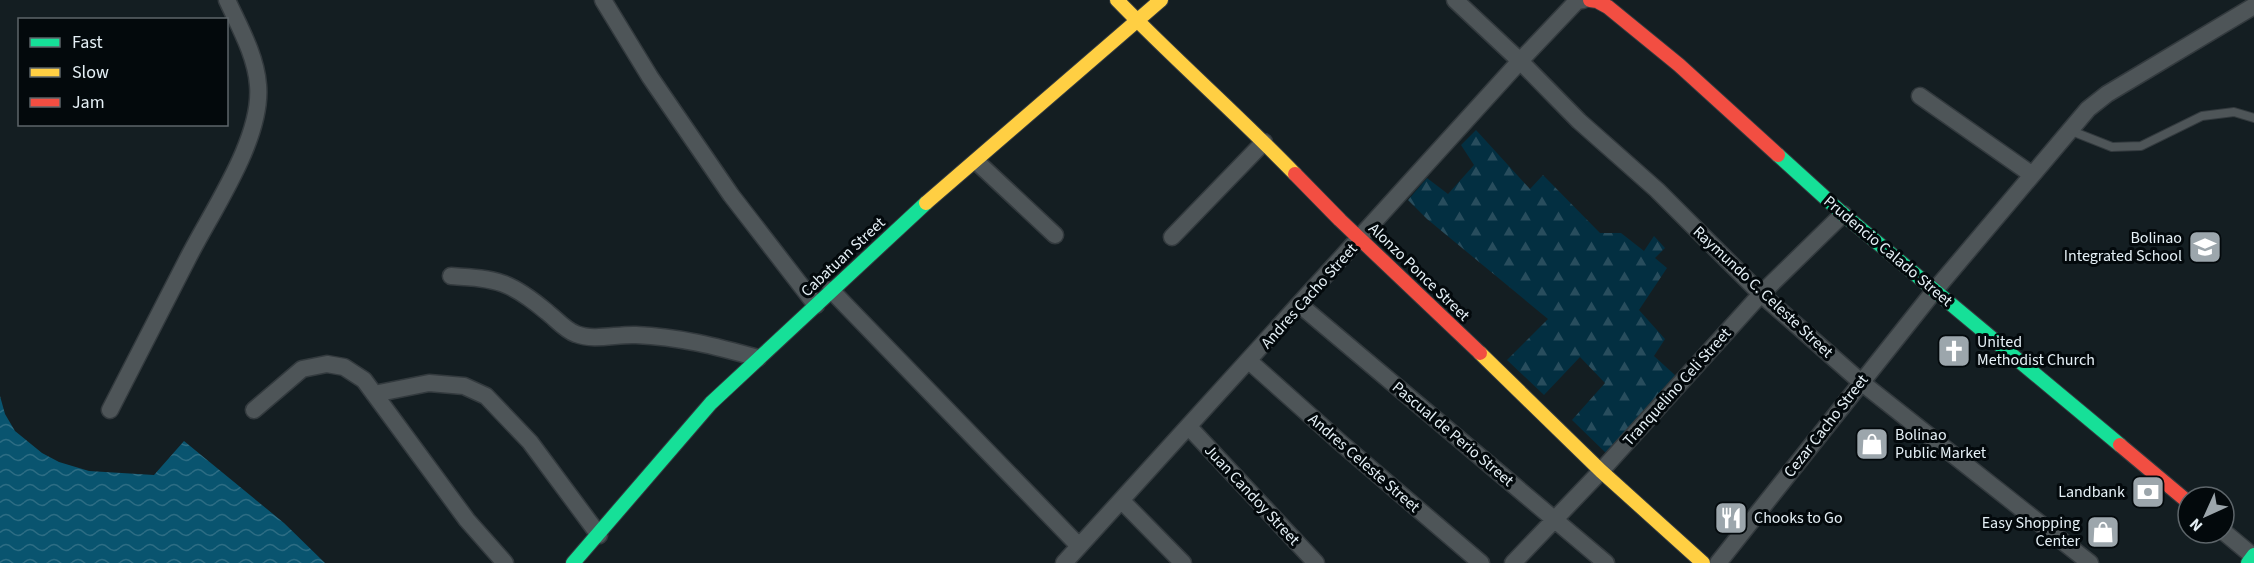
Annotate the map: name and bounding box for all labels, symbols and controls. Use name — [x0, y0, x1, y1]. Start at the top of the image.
legend — [18, 18, 228, 126]
text: Fast — [72, 30, 103, 55]
text: Slow — [72, 60, 109, 85]
text: Jam — [72, 90, 105, 115]
street label: Prudencio Calado Street — [1819, 190, 1958, 312]
street label: Cabatuan Street — [796, 212, 890, 302]
street label: Alonzo Ponce Street — [1364, 218, 1475, 327]
street label: Raymundo C. Celeste Street — [1688, 221, 1838, 363]
place label: Bolinao Integrated School — [2064, 227, 2182, 267]
school or university icon: Bolinao Integrated School — [2187, 229, 2223, 265]
street label: Andres Cacho Street — [1256, 238, 1363, 353]
street label: Tranquelino Celi Street — [1618, 323, 1737, 451]
place label: United Methodist Church — [1977, 331, 2095, 371]
church icon: United Methodist Church — [1936, 333, 1972, 369]
street label: Cezar Cacho Street — [1779, 369, 1874, 482]
street label: Pascual de Perio Street — [1387, 377, 1519, 492]
street label: Andres Celeste Street — [1303, 408, 1425, 518]
place label: Bolinao Public Market — [1895, 424, 1987, 464]
shop icon: Bolinao Public Market — [1854, 426, 1890, 462]
street label: Juan Candoy Street — [1199, 440, 1305, 551]
bank icon: Landbank — [2130, 474, 2166, 510]
place label: Landbank — [2058, 481, 2125, 503]
north arrow — [2176, 485, 2236, 545]
restaurant icon: Chooks to Go — [1713, 500, 1749, 536]
place label: Chooks to Go — [1754, 507, 1843, 529]
place label: Easy Shopping Center — [1982, 512, 2080, 552]
text: N — [2185, 513, 2208, 536]
shop icon: Easy Shopping Center — [2085, 514, 2121, 550]

